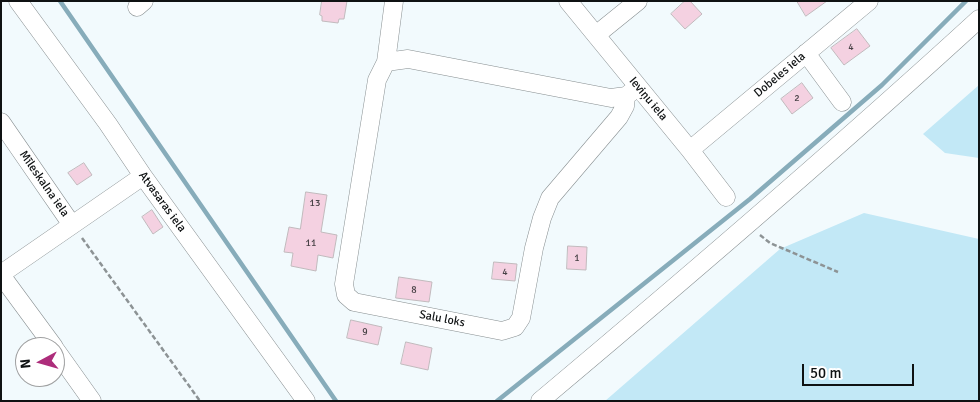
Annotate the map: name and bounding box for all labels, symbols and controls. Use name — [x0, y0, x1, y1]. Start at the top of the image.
house number: 4 — [848, 41, 854, 53]
street label: Dobeles iela — [751, 49, 809, 101]
street label: Ieviņu iela — [626, 74, 670, 124]
house number: 2 — [794, 92, 800, 104]
street label: Mīleskalna iela — [16, 148, 72, 220]
street label: Atvasaras iela — [135, 169, 189, 235]
house number: 13 — [310, 197, 320, 209]
house number: 11 — [306, 237, 316, 249]
house number: 1 — [574, 252, 580, 264]
house number: 4 — [502, 266, 508, 278]
house number: 8 — [411, 284, 417, 296]
street label: Salu loks — [418, 308, 466, 330]
house number: 9 — [362, 326, 368, 338]
north arrow — [15, 337, 65, 387]
scale bar — [805, 354, 918, 386]
text: N — [17, 358, 35, 369]
text: 50 m — [810, 364, 841, 382]

